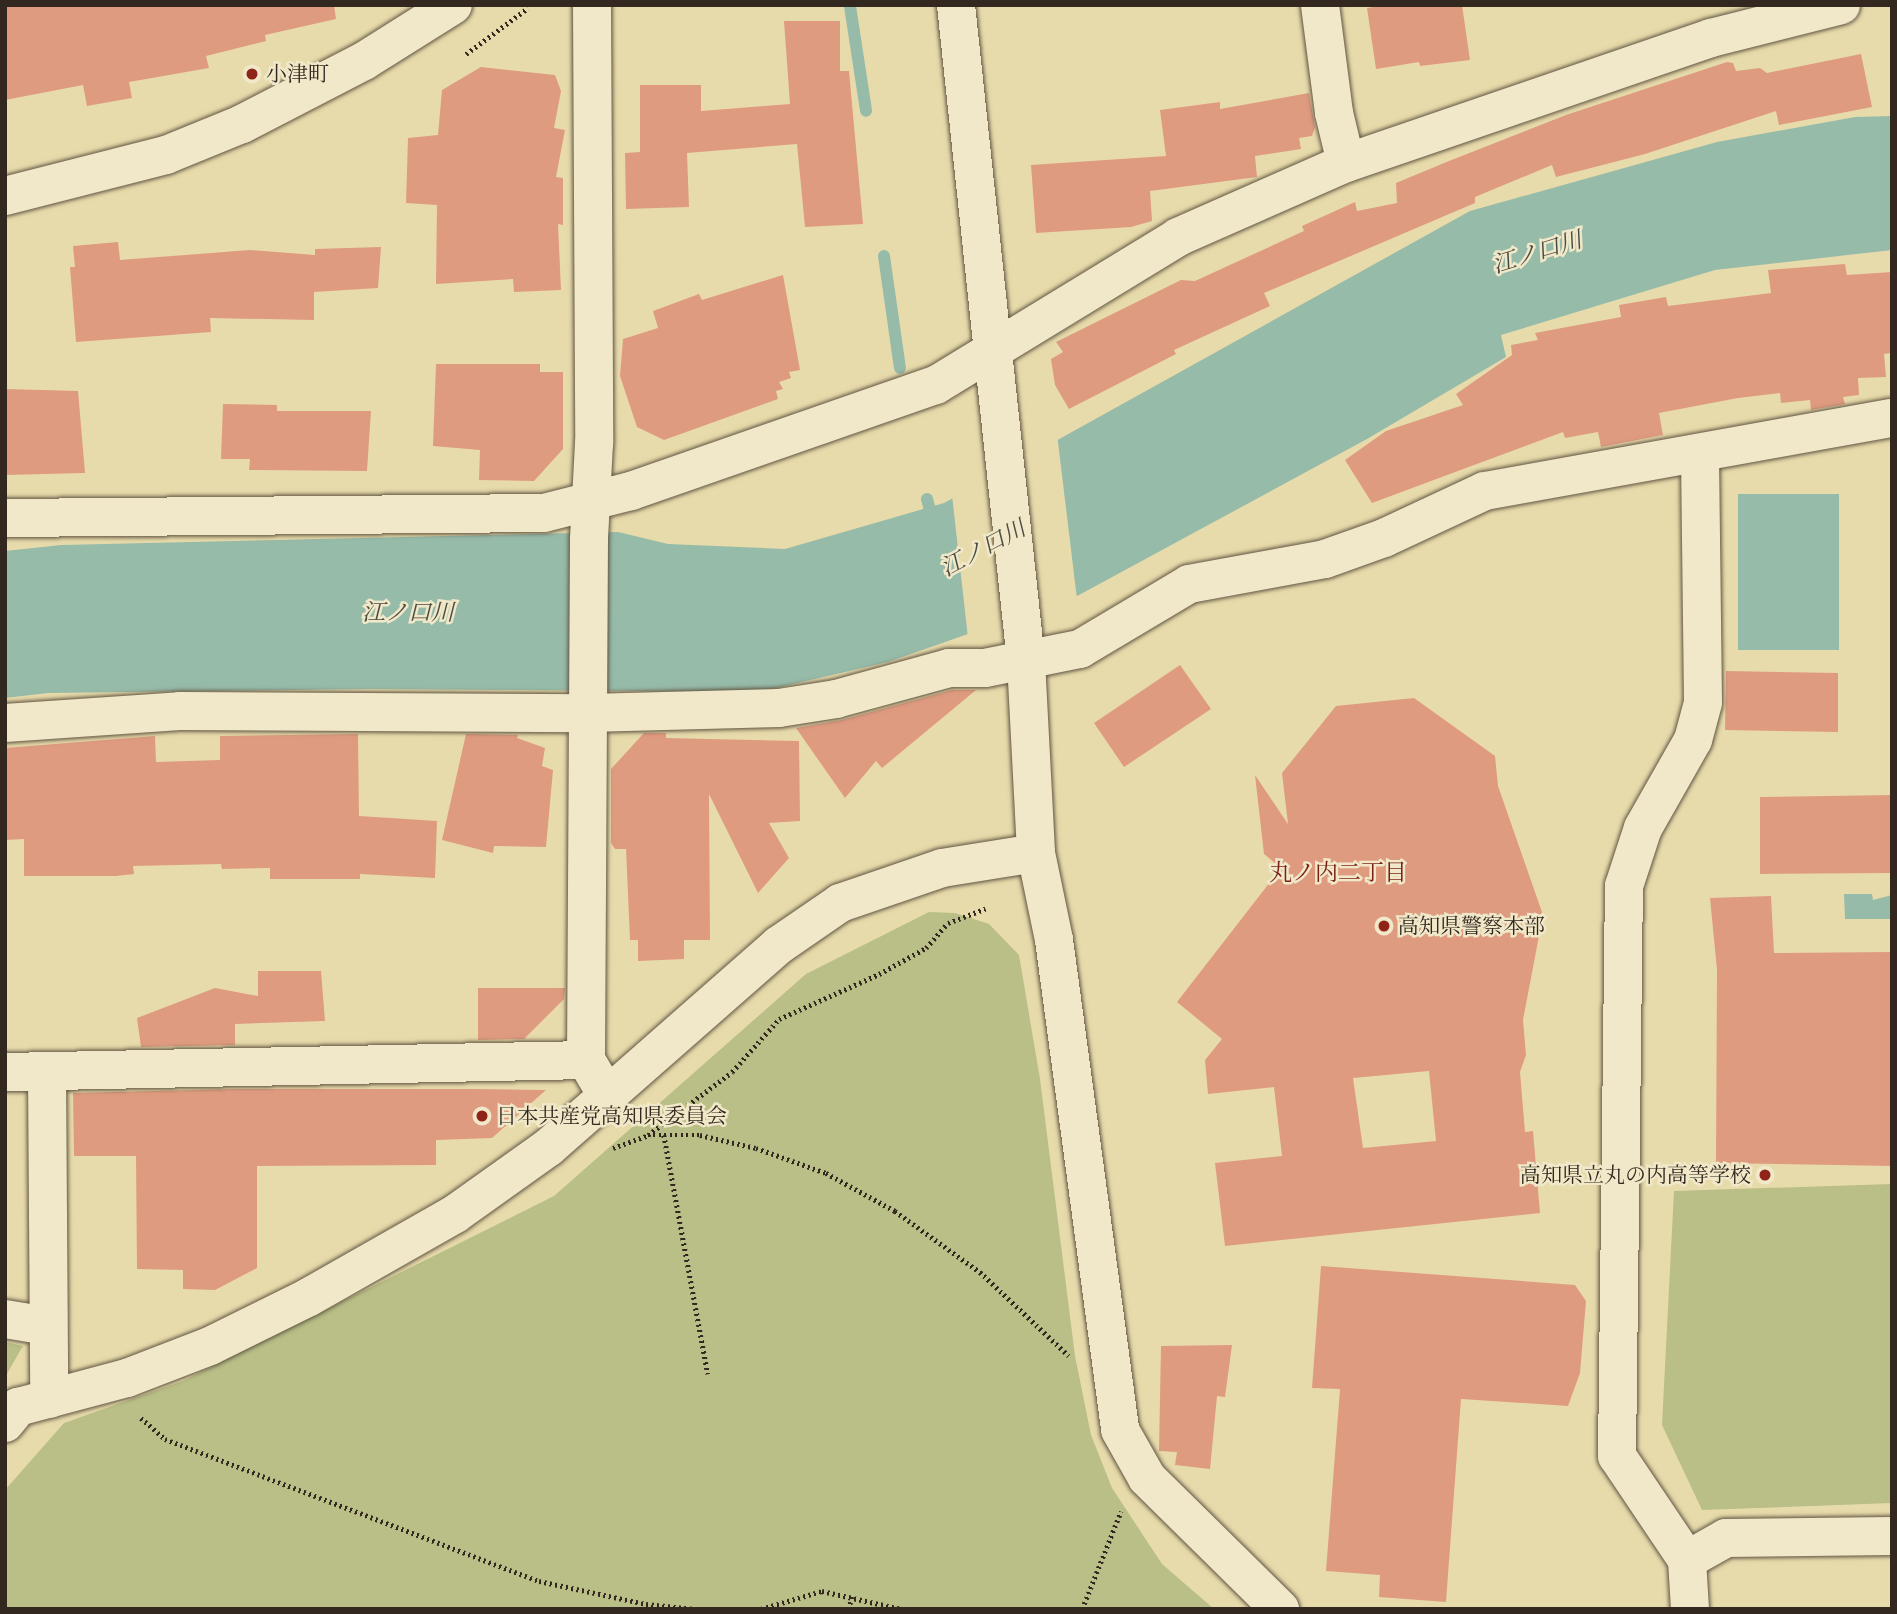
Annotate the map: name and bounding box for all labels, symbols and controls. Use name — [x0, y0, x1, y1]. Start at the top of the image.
place label: 小津町 — [266, 61, 329, 87]
marker: 小津町 — [244, 66, 260, 82]
water label: 江ノ口川 — [1489, 225, 1585, 279]
water label: 江ノ口川 — [936, 514, 1030, 582]
water label: 江ノ口川 — [362, 598, 454, 626]
district label: 丸ノ内二丁目 — [1269, 858, 1407, 886]
place label: 高知県警察本部 — [1398, 913, 1545, 939]
marker: 高知県警察本部 — [1376, 918, 1392, 934]
place label: 日本共産党高知県委員会 — [496, 1103, 727, 1129]
marker: 日本共産党高知県委員会 — [474, 1108, 490, 1124]
place label: 高知県立丸の内高等学校 — [1520, 1162, 1751, 1188]
marker: 高知県立丸の内高等学校 — [1757, 1167, 1773, 1183]

